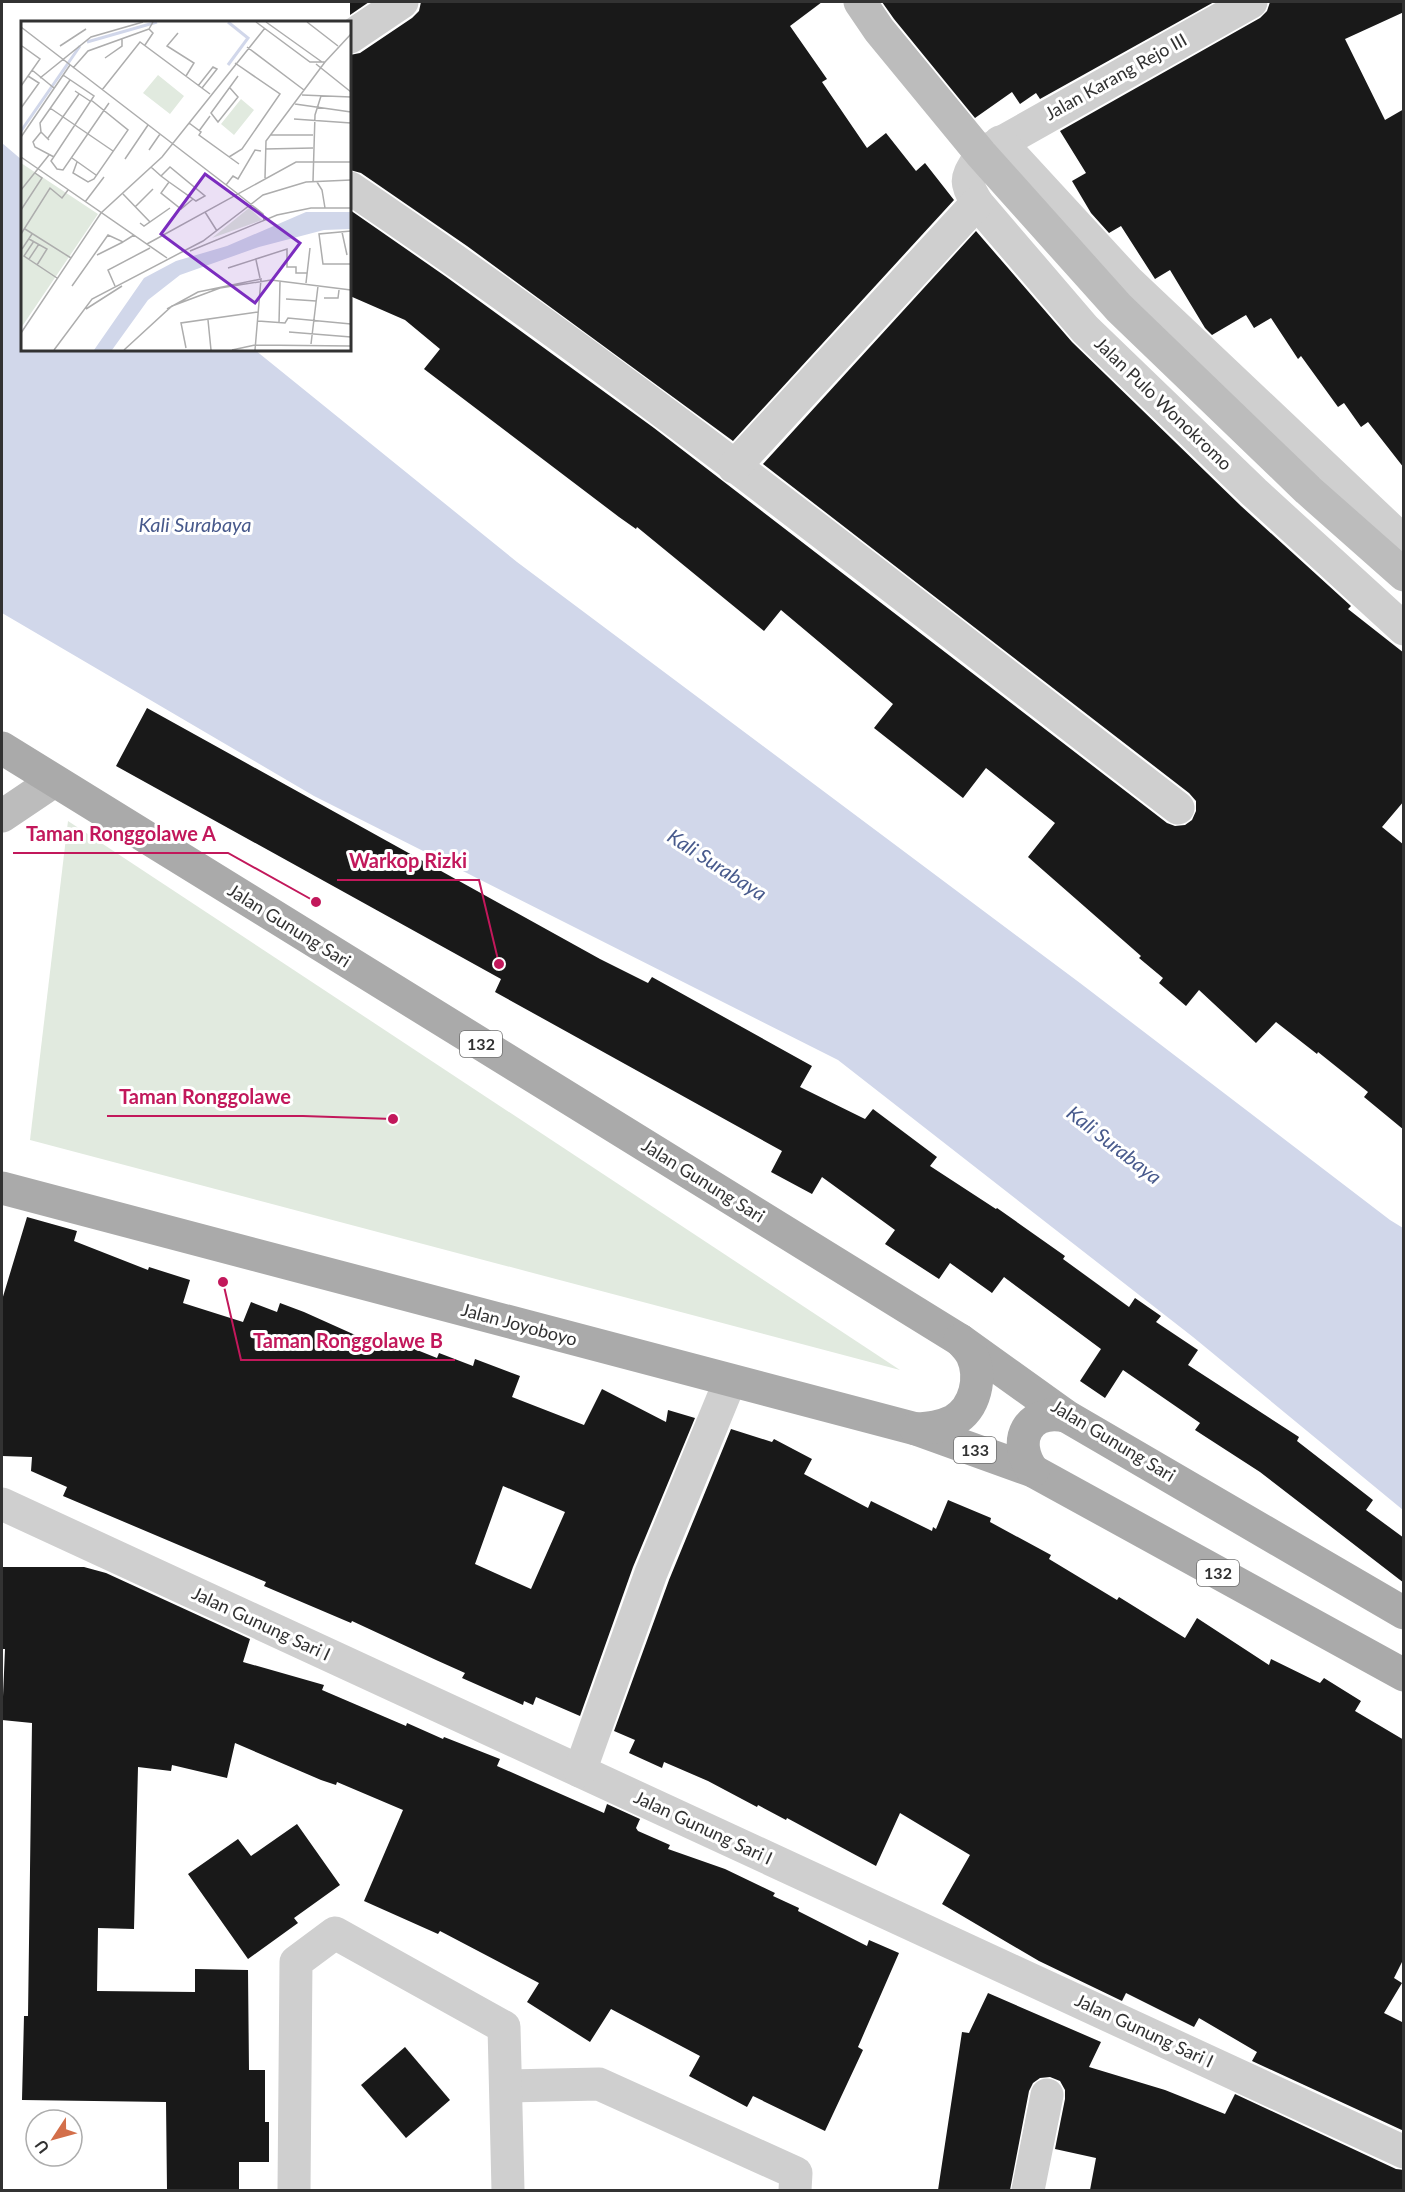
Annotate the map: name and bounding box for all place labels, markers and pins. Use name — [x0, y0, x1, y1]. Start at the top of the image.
callout: Taman Ronggolawe A — [13, 815, 228, 853]
callout: Warkop Rizki — [337, 842, 479, 880]
callout: Taman Ronggolawe — [107, 1078, 303, 1116]
callout: Taman Ronggolawe B — [241, 1322, 455, 1360]

